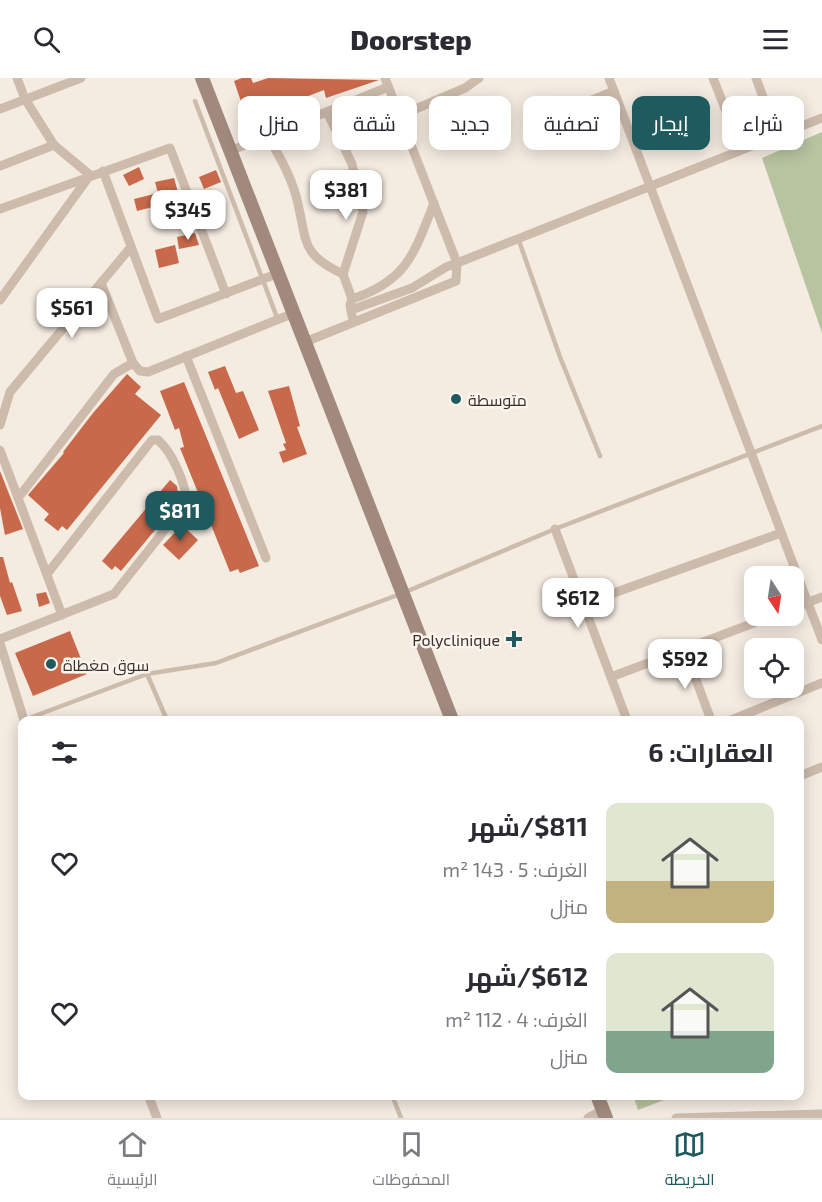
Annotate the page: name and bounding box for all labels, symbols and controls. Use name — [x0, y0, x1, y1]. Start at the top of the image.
icon: search — [30, 23, 63, 56]
text: Doorstep — [350, 23, 472, 55]
icon: menu — [759, 23, 792, 56]
chip: منزل — [238, 96, 320, 150]
chip: شقة — [332, 96, 417, 150]
chip: جديد — [429, 96, 511, 150]
chip: تصفية — [523, 96, 620, 150]
chip: إيجار — [632, 96, 710, 150]
chip: شراء — [722, 96, 804, 150]
pin: $381 — [310, 170, 382, 221]
text: $381 — [324, 177, 368, 201]
pin: $345 — [152, 190, 224, 241]
text: $345 — [165, 197, 211, 221]
pin: $561 — [36, 288, 108, 339]
text: $561 — [50, 295, 94, 319]
place label: متوسطة — [468, 390, 527, 410]
marker: متوسطة — [449, 392, 463, 406]
pin: $811 — [144, 491, 216, 542]
text: $811 — [159, 498, 201, 522]
north arrow — [744, 566, 804, 626]
map controls — [744, 566, 804, 698]
pin: $612 — [542, 578, 614, 629]
text: $612 — [556, 585, 600, 609]
place label: Polyclinique — [412, 630, 500, 649]
marker: Polyclinique — [505, 630, 523, 648]
button: locate — [744, 638, 804, 698]
pin: $592 — [649, 639, 721, 690]
text: $592 — [662, 646, 708, 670]
place label: سوق مغطاة — [63, 655, 149, 676]
marker: سوق مغطاة — [44, 657, 58, 671]
icon: filters — [48, 736, 81, 769]
text: العقارات: 6 — [648, 736, 774, 767]
text: $811/شهر — [469, 810, 588, 841]
icon: home — [654, 827, 726, 899]
icon: heart — [48, 847, 81, 880]
text: الغرف: 5 · 143 m² — [443, 857, 588, 881]
text: منزل — [550, 894, 588, 918]
text: $612/شهر — [466, 960, 588, 991]
icon: home — [654, 977, 726, 1049]
icon: heart — [48, 997, 81, 1030]
text: الغرف: 4 · 112 m² — [445, 1007, 588, 1031]
text: منزل — [550, 1044, 588, 1068]
tab: الرئيسية — [107, 1128, 158, 1194]
tab: المحفوظات — [372, 1128, 450, 1194]
tab: الخريطة — [665, 1128, 715, 1194]

